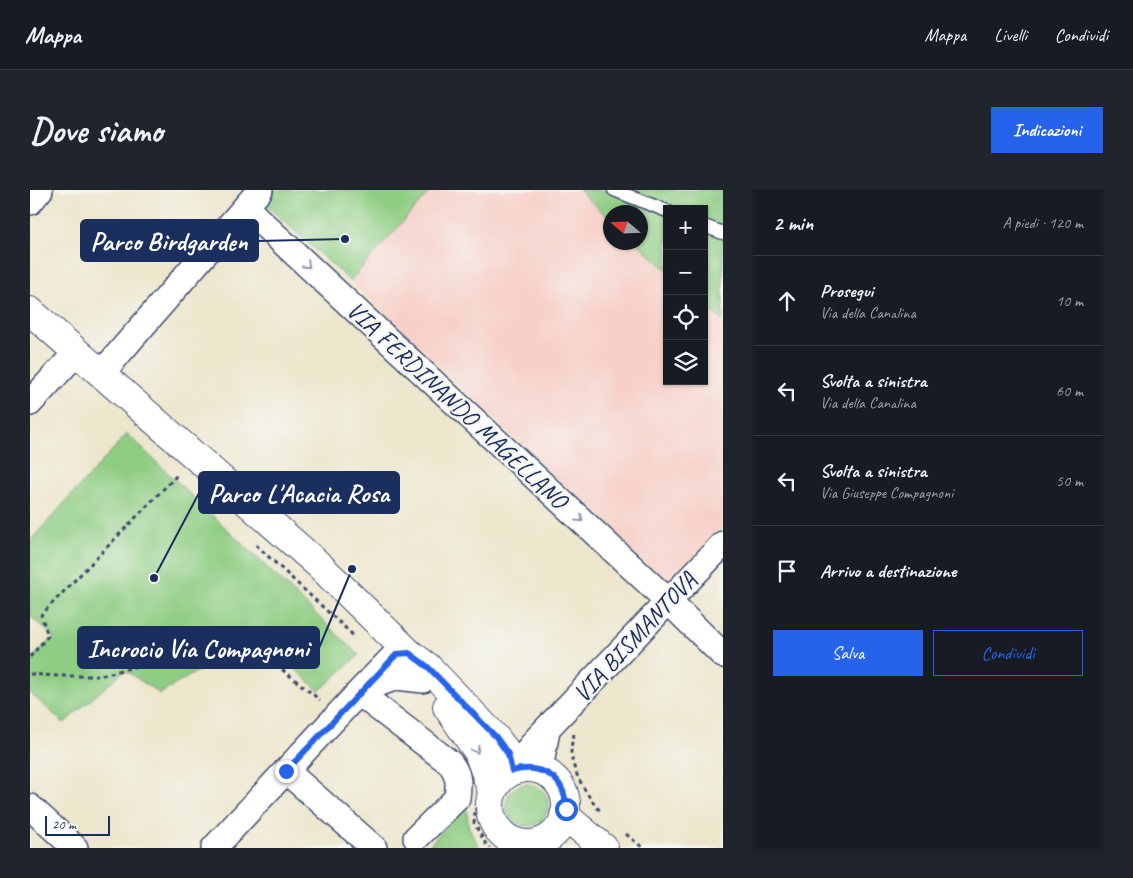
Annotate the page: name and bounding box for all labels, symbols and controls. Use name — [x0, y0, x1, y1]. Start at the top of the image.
text: Mappa — [25, 20, 81, 50]
text: Mappa — [925, 24, 966, 46]
text: Livelli — [994, 24, 1027, 46]
text: Condividi — [1055, 24, 1108, 46]
button: Indicazioni — [991, 107, 1103, 153]
text: Dove siamo — [30, 108, 163, 153]
north arrow — [603, 205, 648, 250]
map controls — [663, 205, 708, 385]
button: + — [663, 205, 708, 250]
text: 2 min — [773, 210, 813, 236]
text: A piedi · 120 m — [1002, 213, 1083, 233]
callout: Parco Birdgarden — [81, 220, 258, 261]
text: Parco Birdgarden — [90, 225, 249, 258]
button: − — [663, 250, 708, 295]
one-way arrow — [301, 259, 310, 268]
text: Prosegui — [820, 279, 873, 303]
icon: ahead — [773, 287, 801, 315]
text: 10 m — [1056, 291, 1083, 311]
street label: VIA FERDINANDO MAGELLANO — [340, 294, 576, 518]
button: locate — [663, 295, 708, 340]
text: Via della Canalina — [820, 303, 916, 323]
button: layers — [663, 340, 708, 385]
text: Svolta a sinistra — [820, 369, 927, 393]
icon: left — [773, 377, 801, 405]
text: 60 m — [1056, 381, 1083, 401]
text: Via della Canalina — [820, 393, 916, 413]
text: Svolta a sinistra — [820, 459, 927, 483]
icon: left — [773, 467, 801, 495]
text: 50 m — [1056, 471, 1083, 491]
callout: Parco L'Acacia Rosa — [199, 472, 399, 513]
text: Parco L'Acacia Rosa — [209, 477, 391, 510]
text: Via Giuseppe Compagnoni — [820, 483, 953, 503]
one-way arrow — [574, 513, 583, 522]
icon: arrive — [773, 557, 801, 585]
text: Arrivo a destinazione — [820, 559, 956, 583]
street label: VIA BISMANTOVA — [566, 565, 704, 709]
callout: Incrocio Via Compagnoni — [78, 627, 319, 668]
button: Salva — [773, 630, 923, 676]
button: Condividi — [933, 630, 1083, 676]
text: Incrocio Via Compagnoni — [87, 632, 313, 665]
one-way arrow — [469, 745, 479, 754]
route end — [275, 760, 298, 783]
route start — [555, 798, 578, 821]
scale bar — [45, 813, 110, 836]
text: 20 m — [52, 816, 76, 833]

